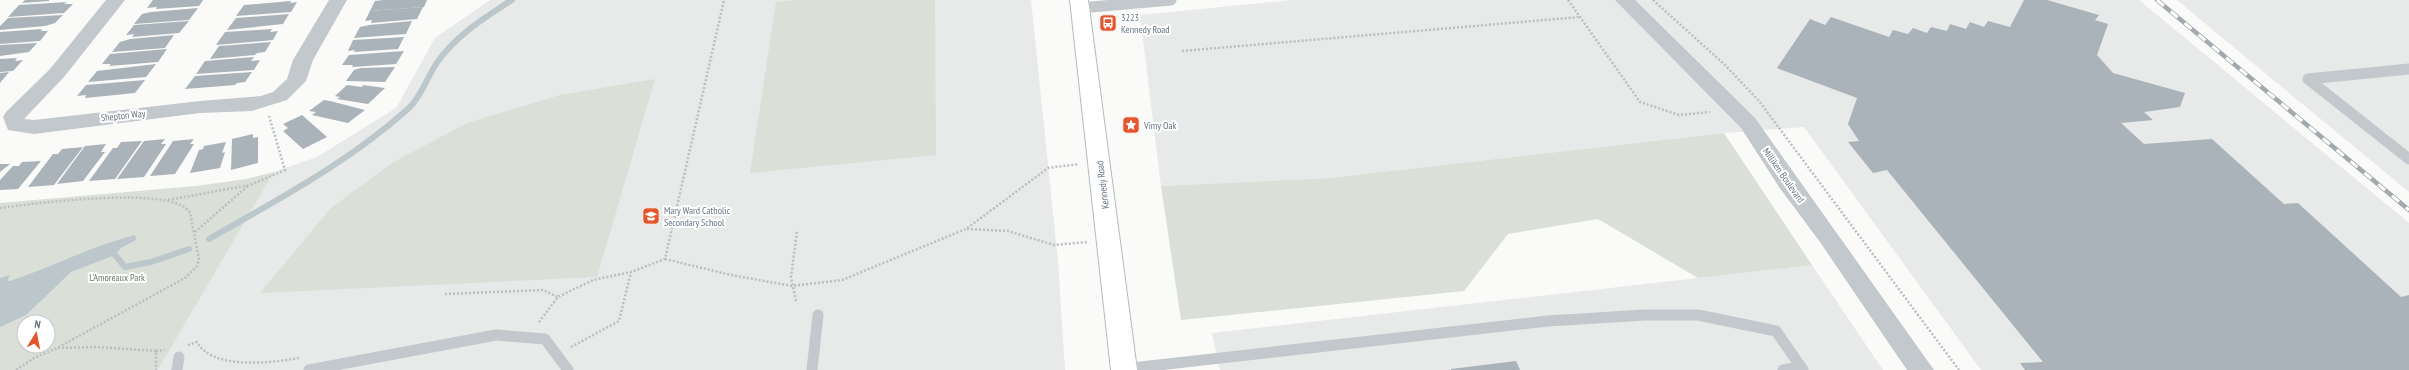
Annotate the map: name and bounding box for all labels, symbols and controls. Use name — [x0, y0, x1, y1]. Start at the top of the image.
place label: 3223 Kennedy Road — [1121, 11, 1170, 36]
bus stop icon: 3223 Kennedy Road — [1098, 13, 1118, 33]
street label: Shepton Way — [100, 107, 146, 124]
place icon: Vimy Oak — [1121, 115, 1141, 135]
place label: Vimy Oak — [1143, 119, 1176, 132]
street label: Milliken Boulevard — [1760, 145, 1807, 205]
street label: Kennedy Road — [1093, 160, 1112, 210]
place label: Mary Ward Catholic Secondary School — [664, 204, 731, 229]
school or university icon: Mary Ward Catholic Secondary School — [641, 206, 661, 226]
park label: L'Amoreaux Park — [89, 271, 145, 284]
north arrow — [16, 314, 56, 354]
text: N — [34, 317, 42, 332]

